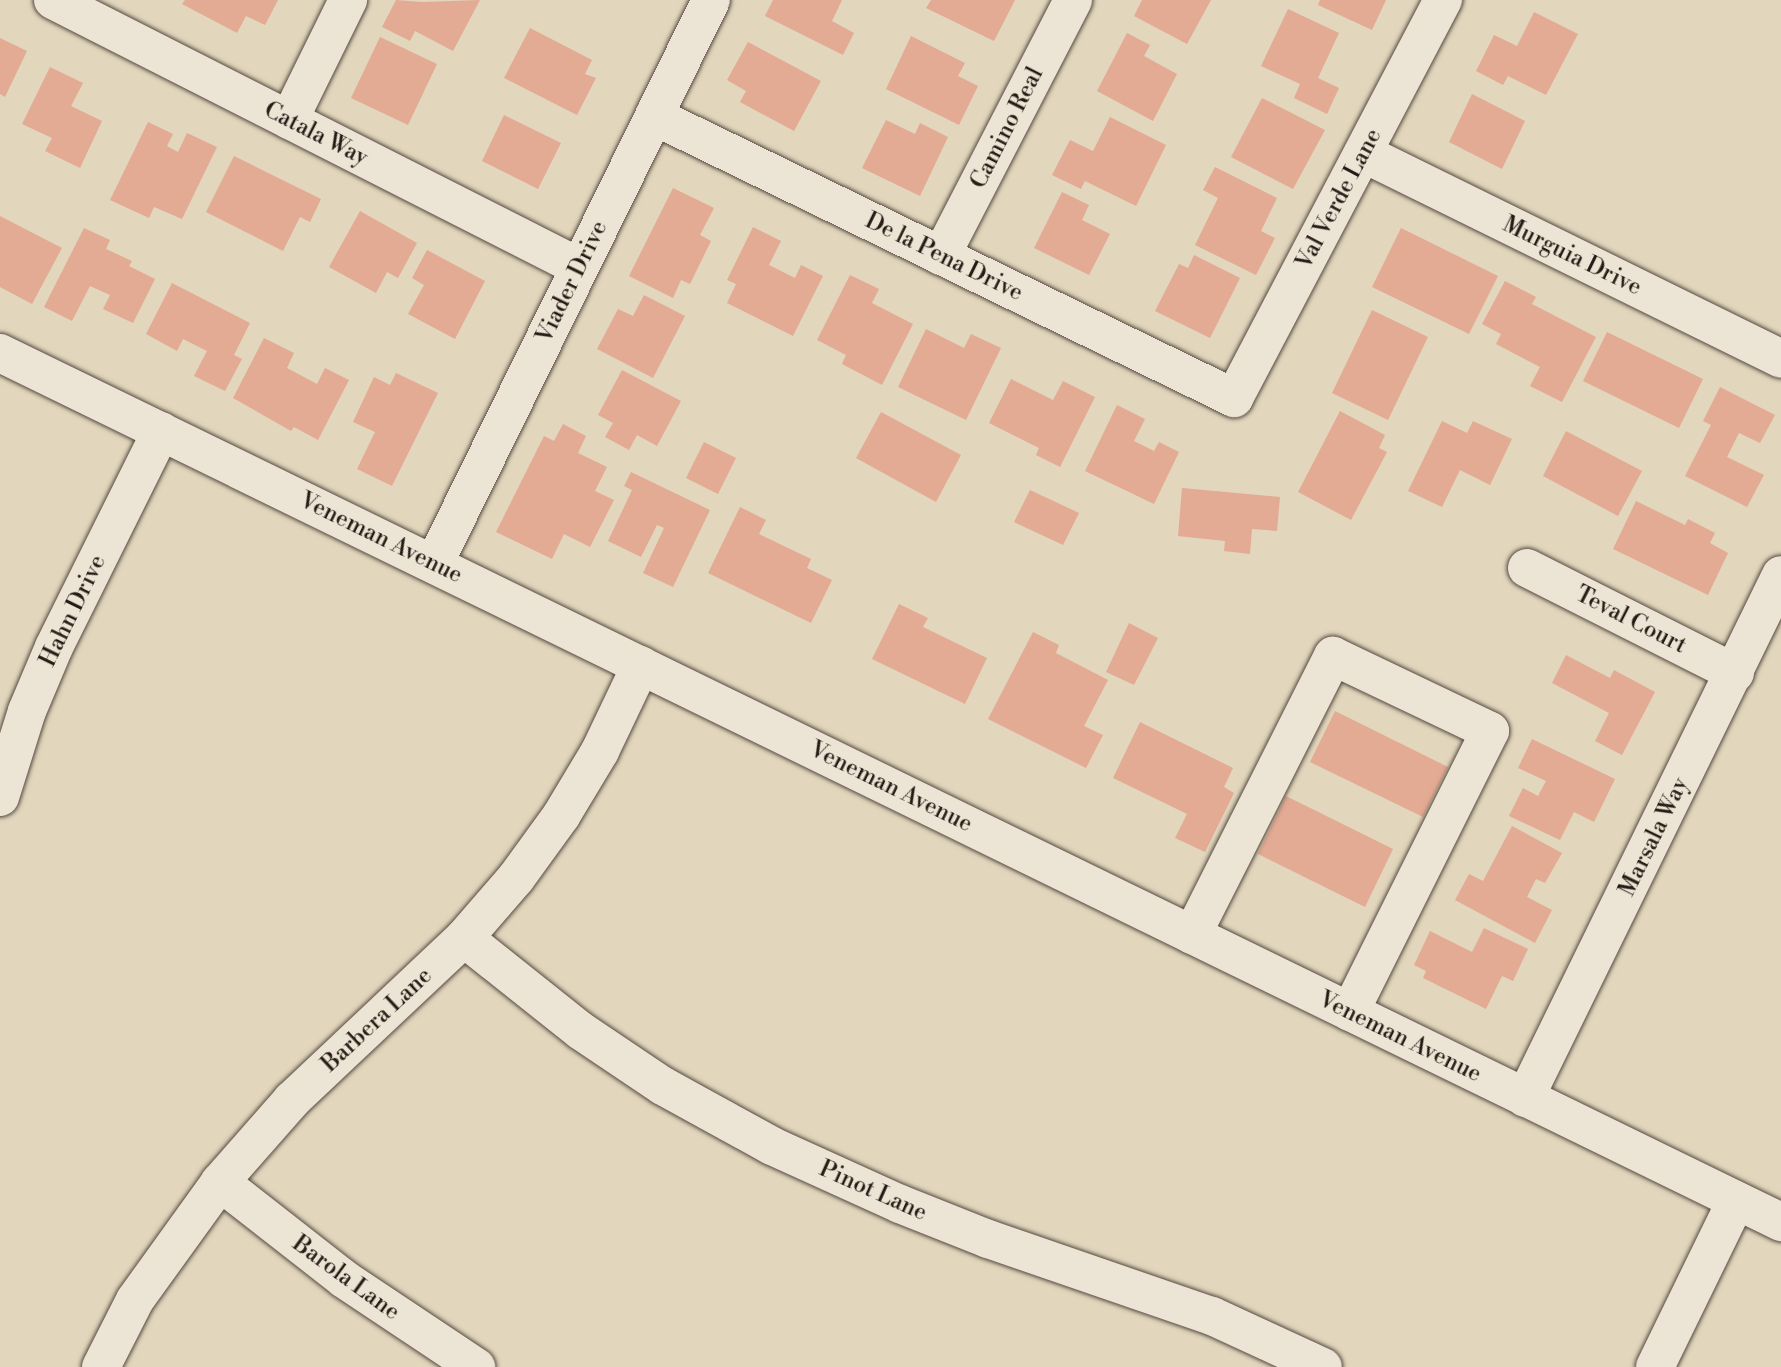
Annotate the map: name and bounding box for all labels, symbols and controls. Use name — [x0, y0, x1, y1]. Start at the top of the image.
street label: Camino Real — [965, 63, 1049, 193]
street label: Catala Way — [259, 96, 373, 172]
street label: Val Verde Lane — [1290, 124, 1388, 274]
street label: De la Pena Drive — [861, 207, 1027, 307]
street label: Murguia Drive — [1498, 211, 1646, 301]
street label: Viader Drive — [531, 217, 613, 347]
street label: Veneman Avenue — [295, 487, 467, 589]
street label: Hahn Drive — [34, 551, 112, 671]
street label: Teval Court — [1571, 580, 1691, 660]
street label: Veneman Avenue — [805, 736, 977, 838]
street label: Marsala Way — [1613, 773, 1695, 901]
street label: Barbera Lane — [316, 962, 438, 1078]
street label: Veneman Avenue — [1314, 986, 1486, 1088]
street label: Pinot Lane — [815, 1155, 931, 1227]
street label: Barola Lane — [287, 1230, 405, 1326]

